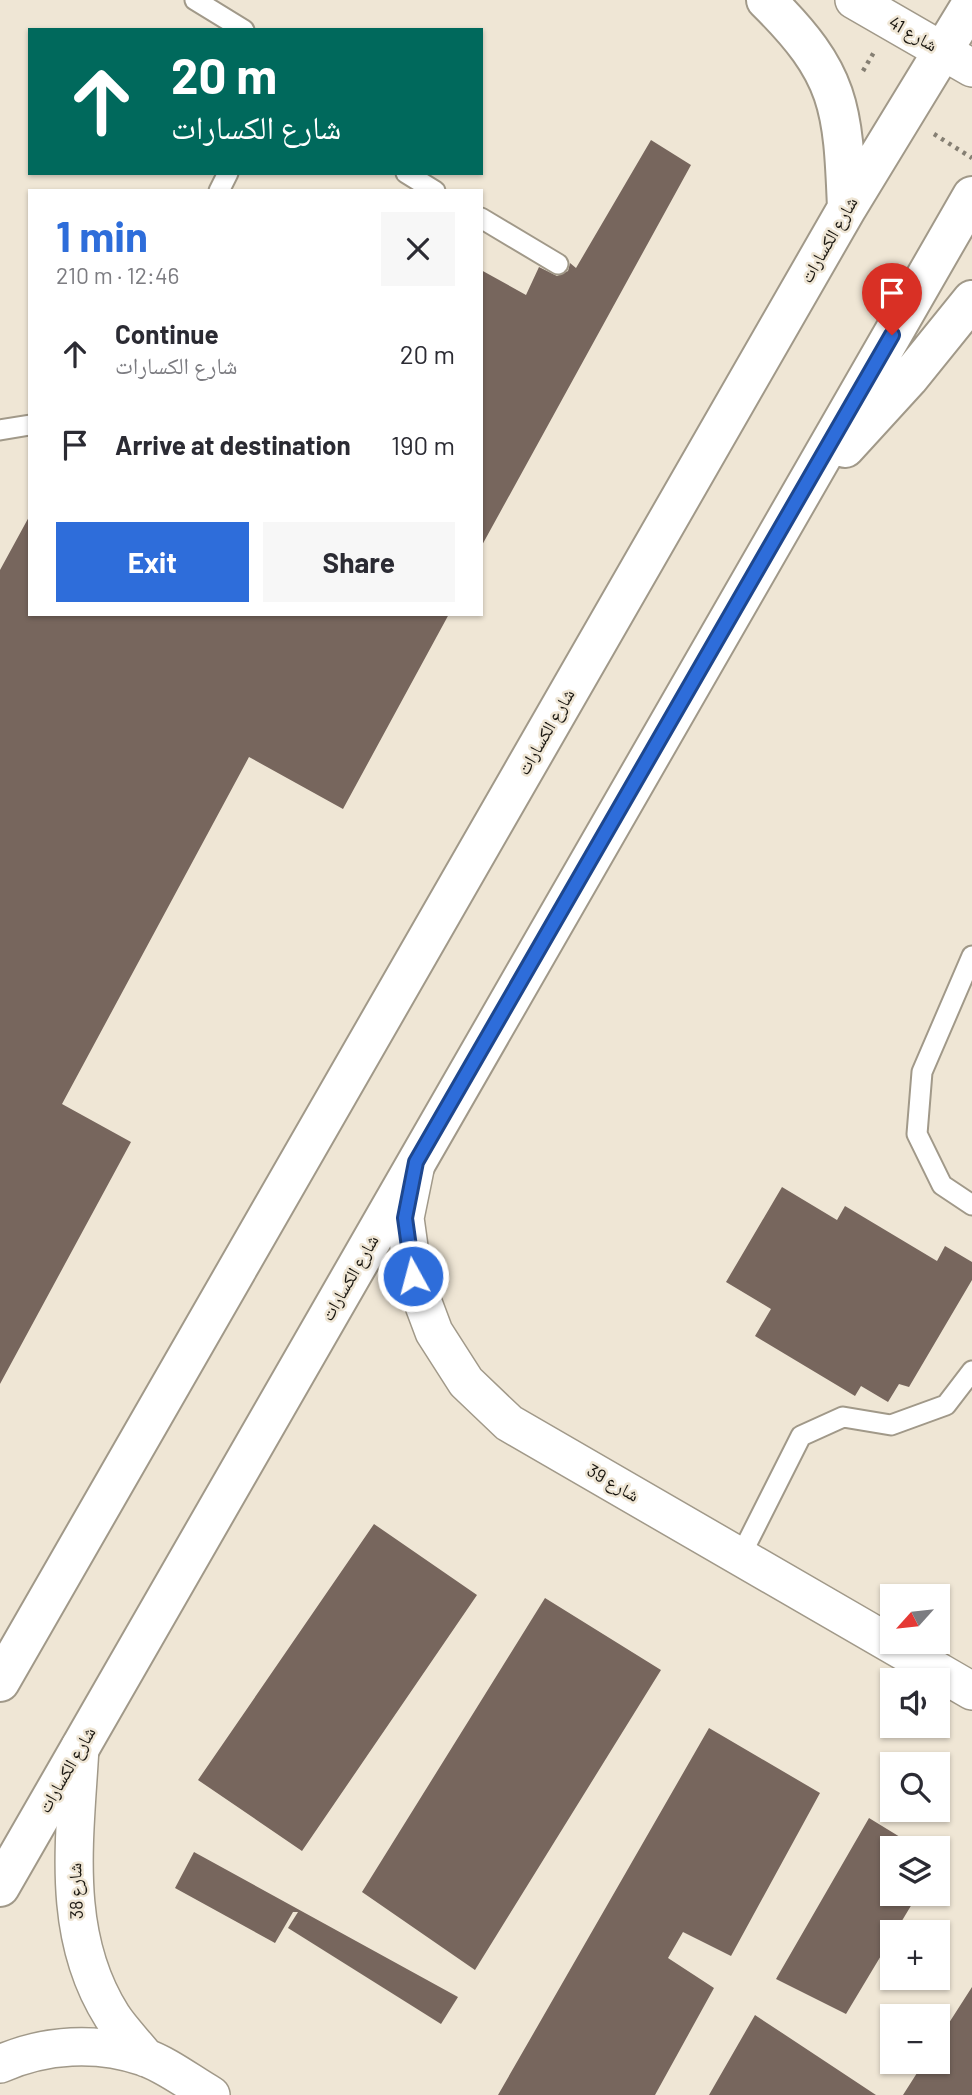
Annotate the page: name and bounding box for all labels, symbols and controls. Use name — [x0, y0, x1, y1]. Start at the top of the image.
street label: شارع 41 — [885, 11, 942, 57]
text: 20 m — [171, 45, 277, 104]
icon: ahead — [56, 56, 147, 147]
text: شارع الكسارات — [171, 107, 341, 145]
street label: شارع الكسارات — [795, 193, 862, 287]
text: 1 min — [56, 210, 148, 260]
button: close — [381, 212, 455, 286]
text: 210 m · 12:46 — [56, 261, 179, 289]
pin — [862, 263, 922, 335]
icon: arrive — [873, 274, 911, 312]
text: Continue — [115, 318, 219, 349]
icon: ahead — [56, 335, 94, 373]
text: 20 m — [400, 338, 455, 369]
text: شارع الكسارات — [115, 351, 237, 379]
icon: arrive — [56, 426, 94, 464]
text: Arrive at destination — [115, 429, 351, 460]
text: 190 m — [391, 429, 455, 460]
button: Exit — [56, 522, 249, 602]
button: Share — [263, 522, 455, 602]
street label: شارع الكسارات — [512, 685, 579, 779]
street label: شارع الكسارات — [316, 1231, 383, 1325]
position arrow — [376, 1239, 450, 1313]
street label: شارع 39 — [583, 1458, 643, 1507]
north arrow — [880, 1584, 950, 1654]
map controls — [880, 1584, 950, 2074]
button: sound — [880, 1668, 950, 1738]
street label: شارع الكسارات — [33, 1723, 100, 1817]
button: search — [880, 1752, 950, 1822]
button: layers — [880, 1836, 950, 1906]
street label: شارع 38 — [63, 1862, 88, 1920]
button: + — [880, 1920, 950, 1990]
button: − — [880, 2004, 950, 2074]

